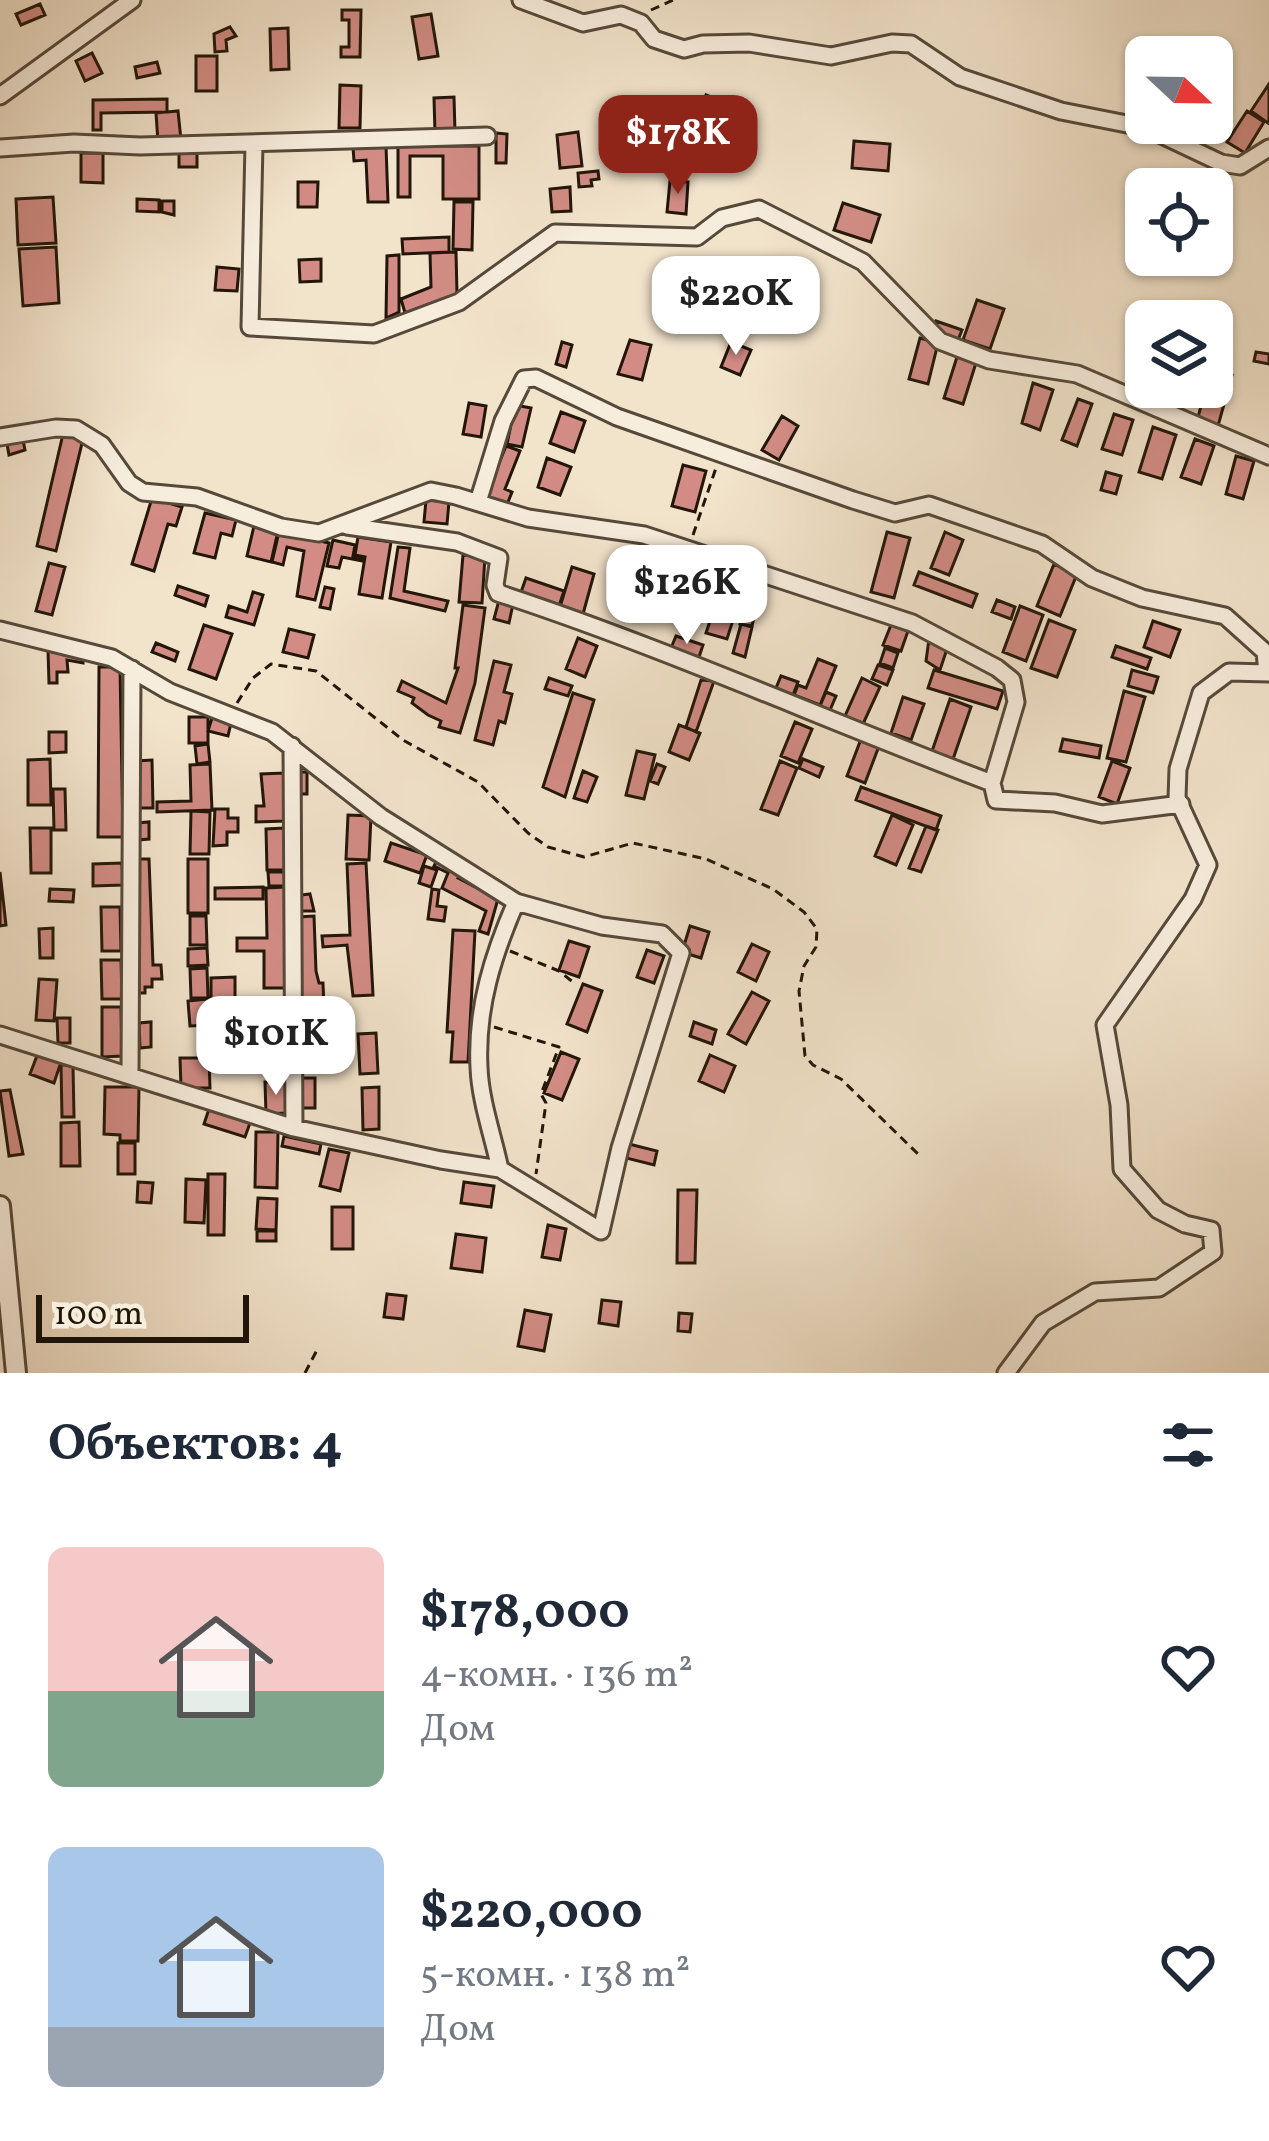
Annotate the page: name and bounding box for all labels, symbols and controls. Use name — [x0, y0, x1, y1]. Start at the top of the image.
north arrow — [1125, 36, 1233, 144]
map controls — [1125, 36, 1233, 408]
pin: $178K — [594, 95, 762, 197]
text: $178K — [625, 107, 731, 161]
button: locate — [1125, 168, 1233, 276]
pin: $220K — [652, 256, 820, 358]
text: $220K — [679, 268, 793, 322]
button: layers — [1125, 300, 1233, 408]
pin: $126K — [603, 545, 771, 647]
text: $126K — [633, 557, 741, 611]
pin: $101K — [192, 996, 360, 1098]
text: $101K — [223, 1008, 329, 1062]
scale bar — [36, 1289, 249, 1342]
text: 100 m — [54, 1293, 143, 1339]
text: Объектов: 4 — [48, 1410, 343, 1481]
icon: filters — [1155, 1412, 1221, 1478]
text: $178,000 — [420, 1578, 630, 1649]
icon: home — [144, 1595, 288, 1739]
icon: heart — [1155, 1634, 1221, 1700]
text: 4-комн. · 136 m² — [420, 1649, 693, 1703]
text: Дом — [420, 1703, 495, 1757]
text: $220,000 — [420, 1878, 643, 1949]
icon: home — [144, 1895, 288, 2039]
icon: heart — [1155, 1934, 1221, 2000]
text: 5-комн. · 138 m² — [420, 1949, 690, 2003]
text: Дом — [420, 2003, 495, 2057]

